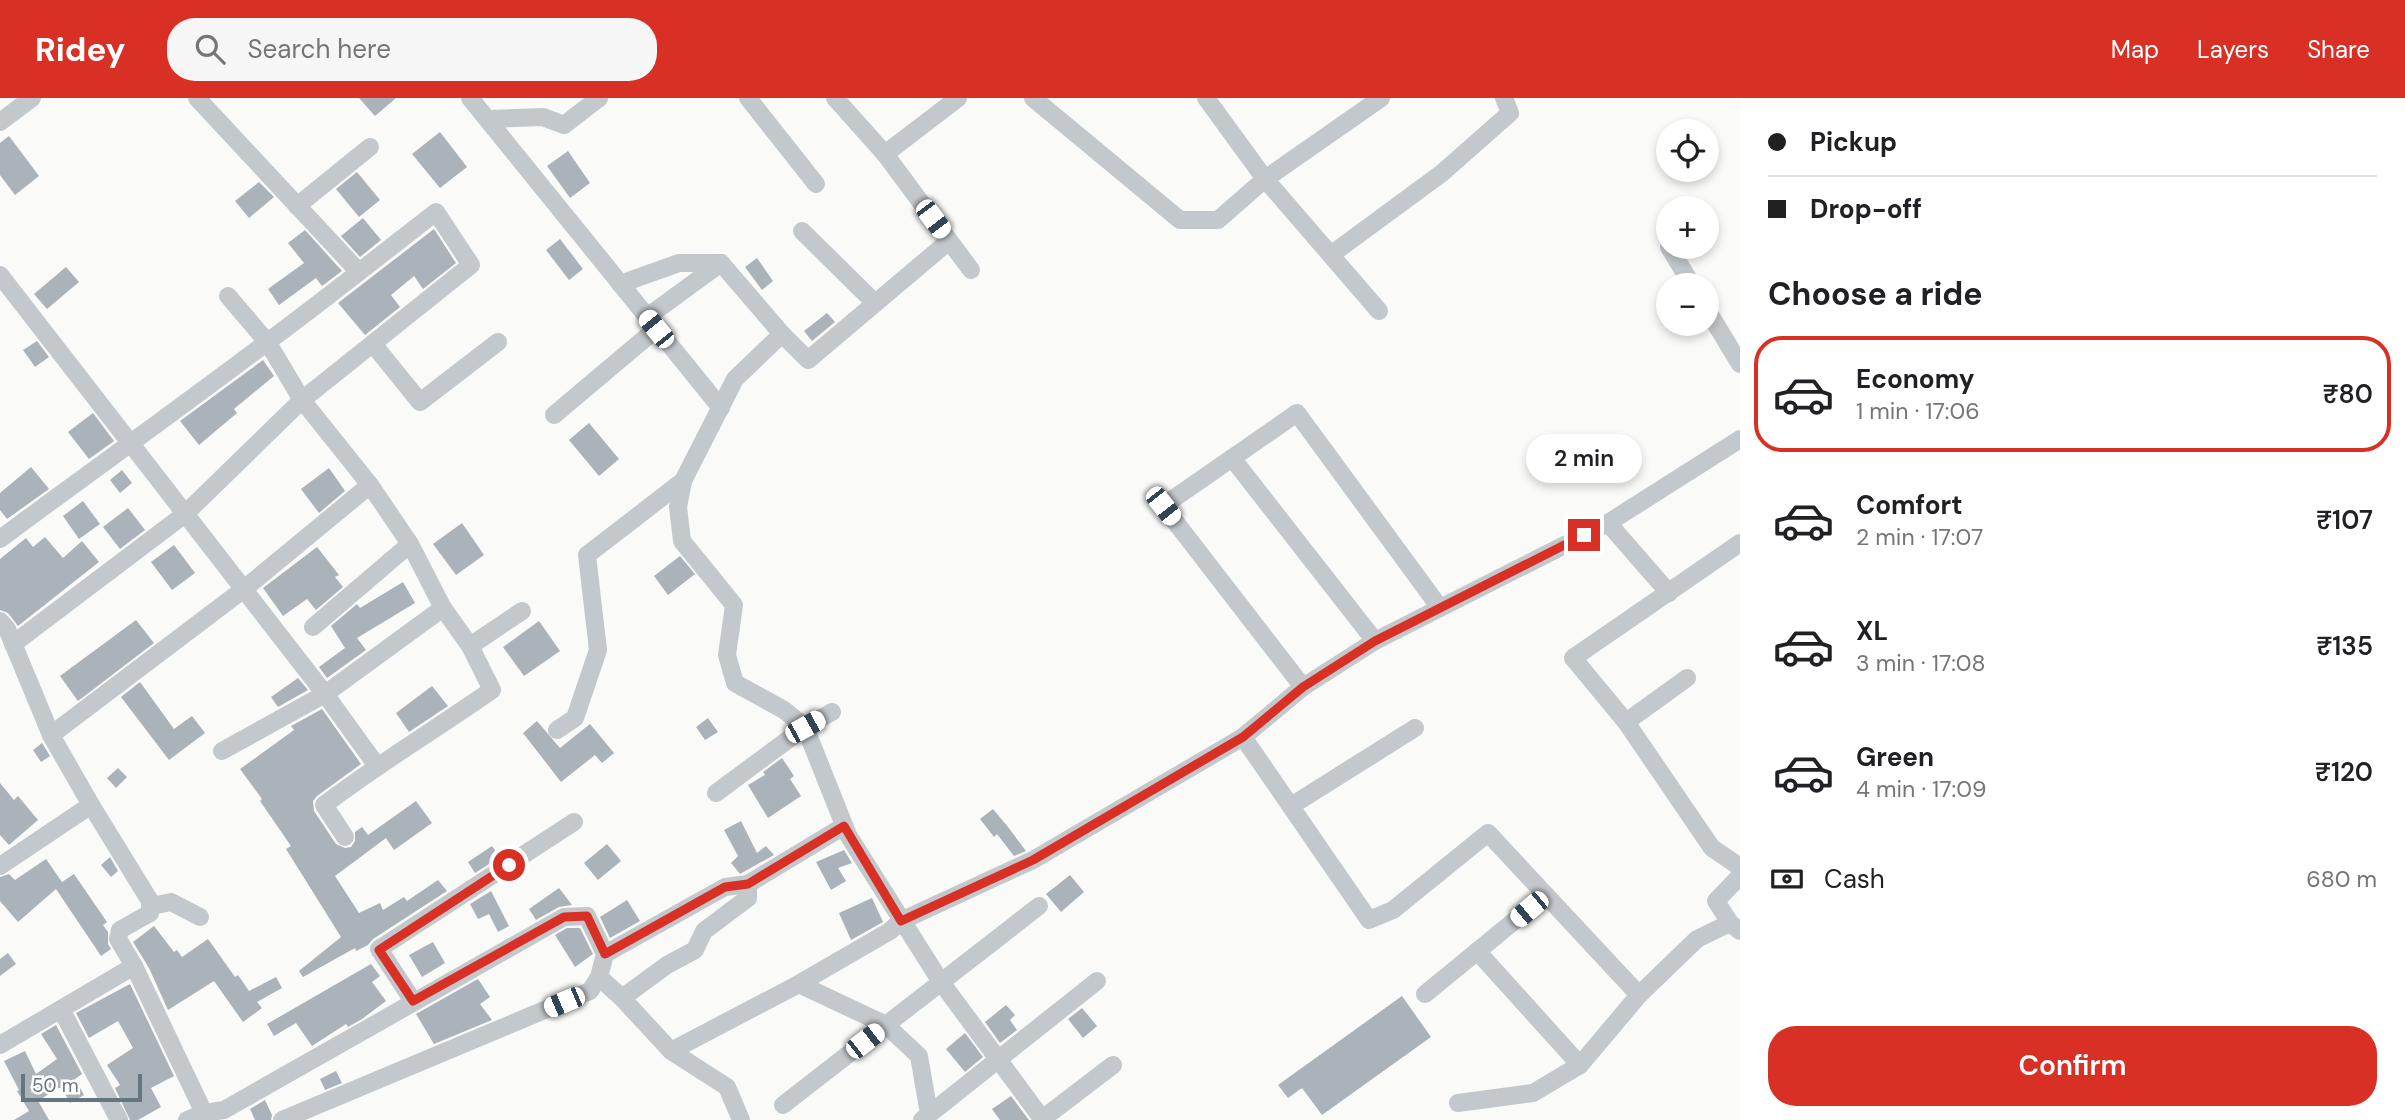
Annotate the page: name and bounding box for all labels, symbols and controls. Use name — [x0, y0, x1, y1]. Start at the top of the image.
search box — [167, 18, 657, 81]
text: Ridey — [35, 28, 125, 71]
icon: search — [191, 30, 229, 68]
text: Search here — [247, 32, 391, 66]
text: Map — [2111, 34, 2159, 65]
text: Layers — [2197, 34, 2269, 65]
text: Share — [2307, 34, 2370, 65]
map controls — [1656, 119, 1719, 336]
button: locate — [1656, 119, 1719, 182]
text: Pickup — [1810, 125, 1897, 159]
text: Drop-off — [1810, 192, 1922, 226]
car — [912, 196, 955, 242]
button: + — [1656, 196, 1719, 259]
button: − — [1656, 273, 1719, 336]
text: Choose a ride — [1768, 273, 1983, 315]
car — [635, 306, 678, 352]
text: Economy — [1856, 362, 1974, 396]
icon: car — [1772, 363, 1835, 426]
text: ₹80 — [2322, 377, 2373, 411]
text: 1 min · 17:06 — [1856, 396, 1980, 426]
callout: 2 min — [1526, 434, 1642, 482]
text: 2 min — [1554, 443, 1614, 473]
car — [1142, 483, 1185, 529]
text: Comfort — [1856, 488, 1962, 522]
icon: car — [1772, 489, 1835, 552]
text: ₹107 — [2316, 503, 2373, 537]
route end — [1568, 519, 1600, 551]
text: 2 min · 17:07 — [1856, 522, 1983, 552]
text: XL — [1856, 614, 1888, 648]
icon: car — [1772, 615, 1835, 678]
text: ₹135 — [2316, 629, 2373, 663]
text: 3 min · 17:08 — [1856, 648, 1986, 678]
car — [782, 708, 829, 746]
text: Green — [1856, 740, 1934, 774]
icon: car — [1772, 741, 1835, 804]
text: ₹120 — [2315, 755, 2373, 789]
text: 4 min · 17:09 — [1856, 774, 1986, 804]
route start — [493, 849, 525, 881]
icon: cash — [1768, 860, 1806, 898]
text: Cash — [1824, 862, 1885, 896]
text: 680 m — [2306, 864, 2377, 894]
car — [1507, 887, 1552, 931]
car — [541, 984, 588, 1020]
car — [842, 1020, 889, 1062]
button: Confirm — [1768, 1026, 2377, 1106]
scale bar — [21, 1071, 142, 1103]
text: 50 m — [32, 1073, 79, 1098]

